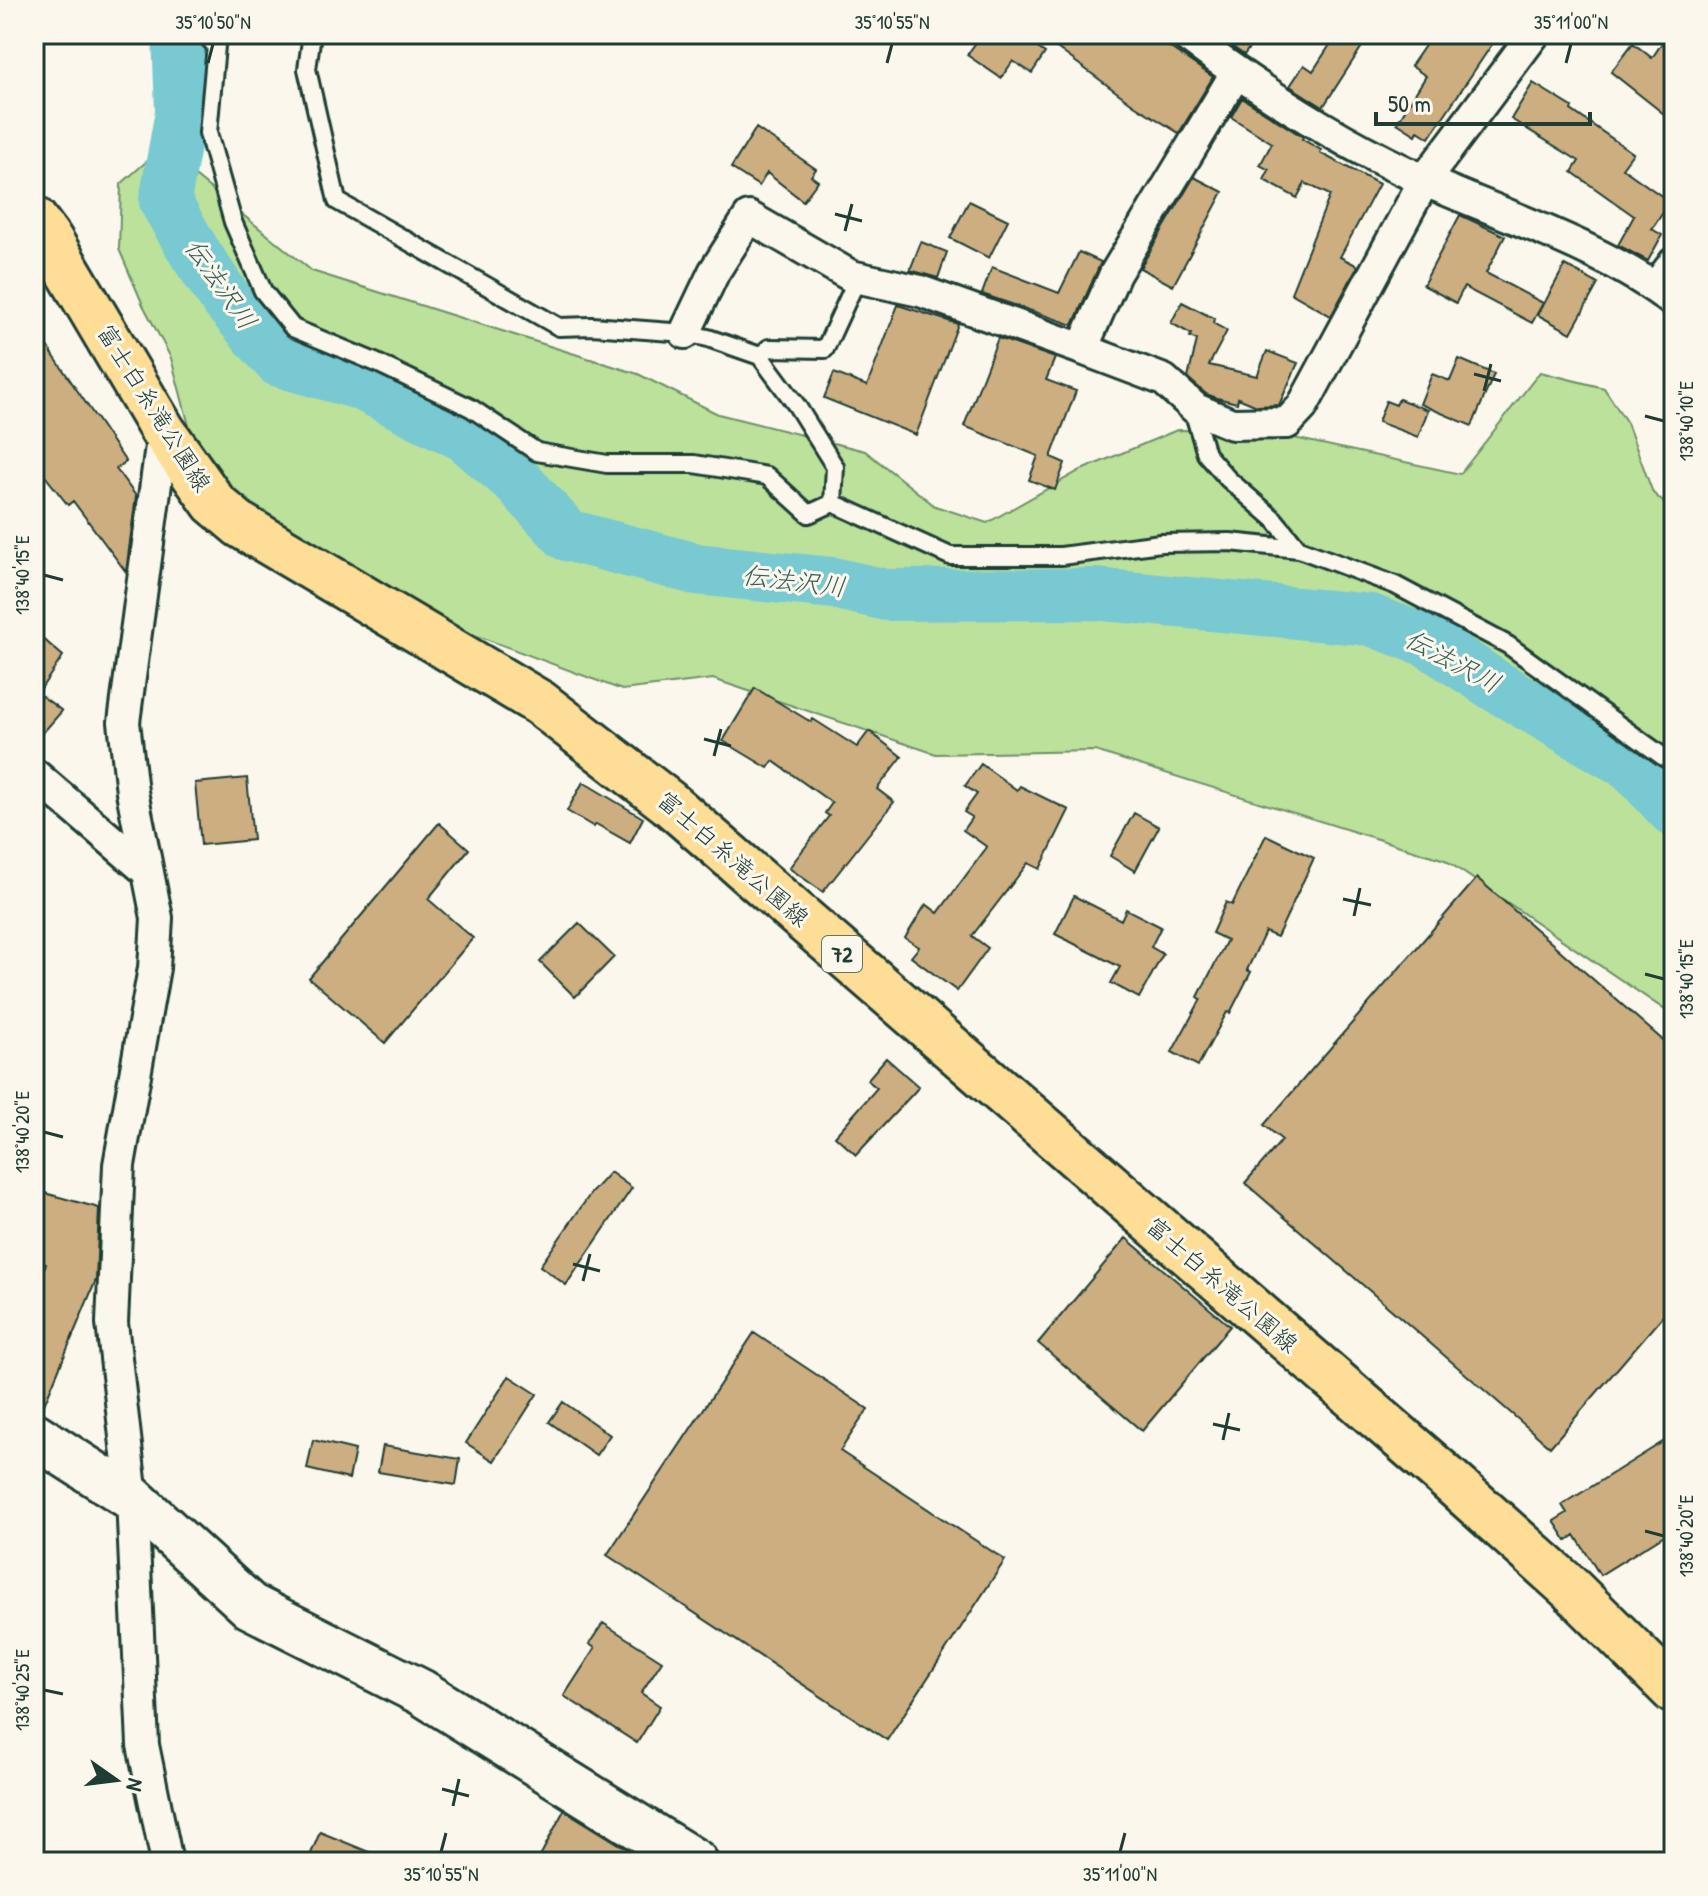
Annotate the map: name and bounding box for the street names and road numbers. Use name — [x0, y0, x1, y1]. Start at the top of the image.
street label: 富士白糸滝公園線 — [90, 318, 219, 497]
street label: 富士白糸滝公園線 — [651, 783, 817, 933]
road number: 72 — [822, 936, 862, 972]
street label: 富士白糸滝公園線 — [1140, 1209, 1306, 1359]

